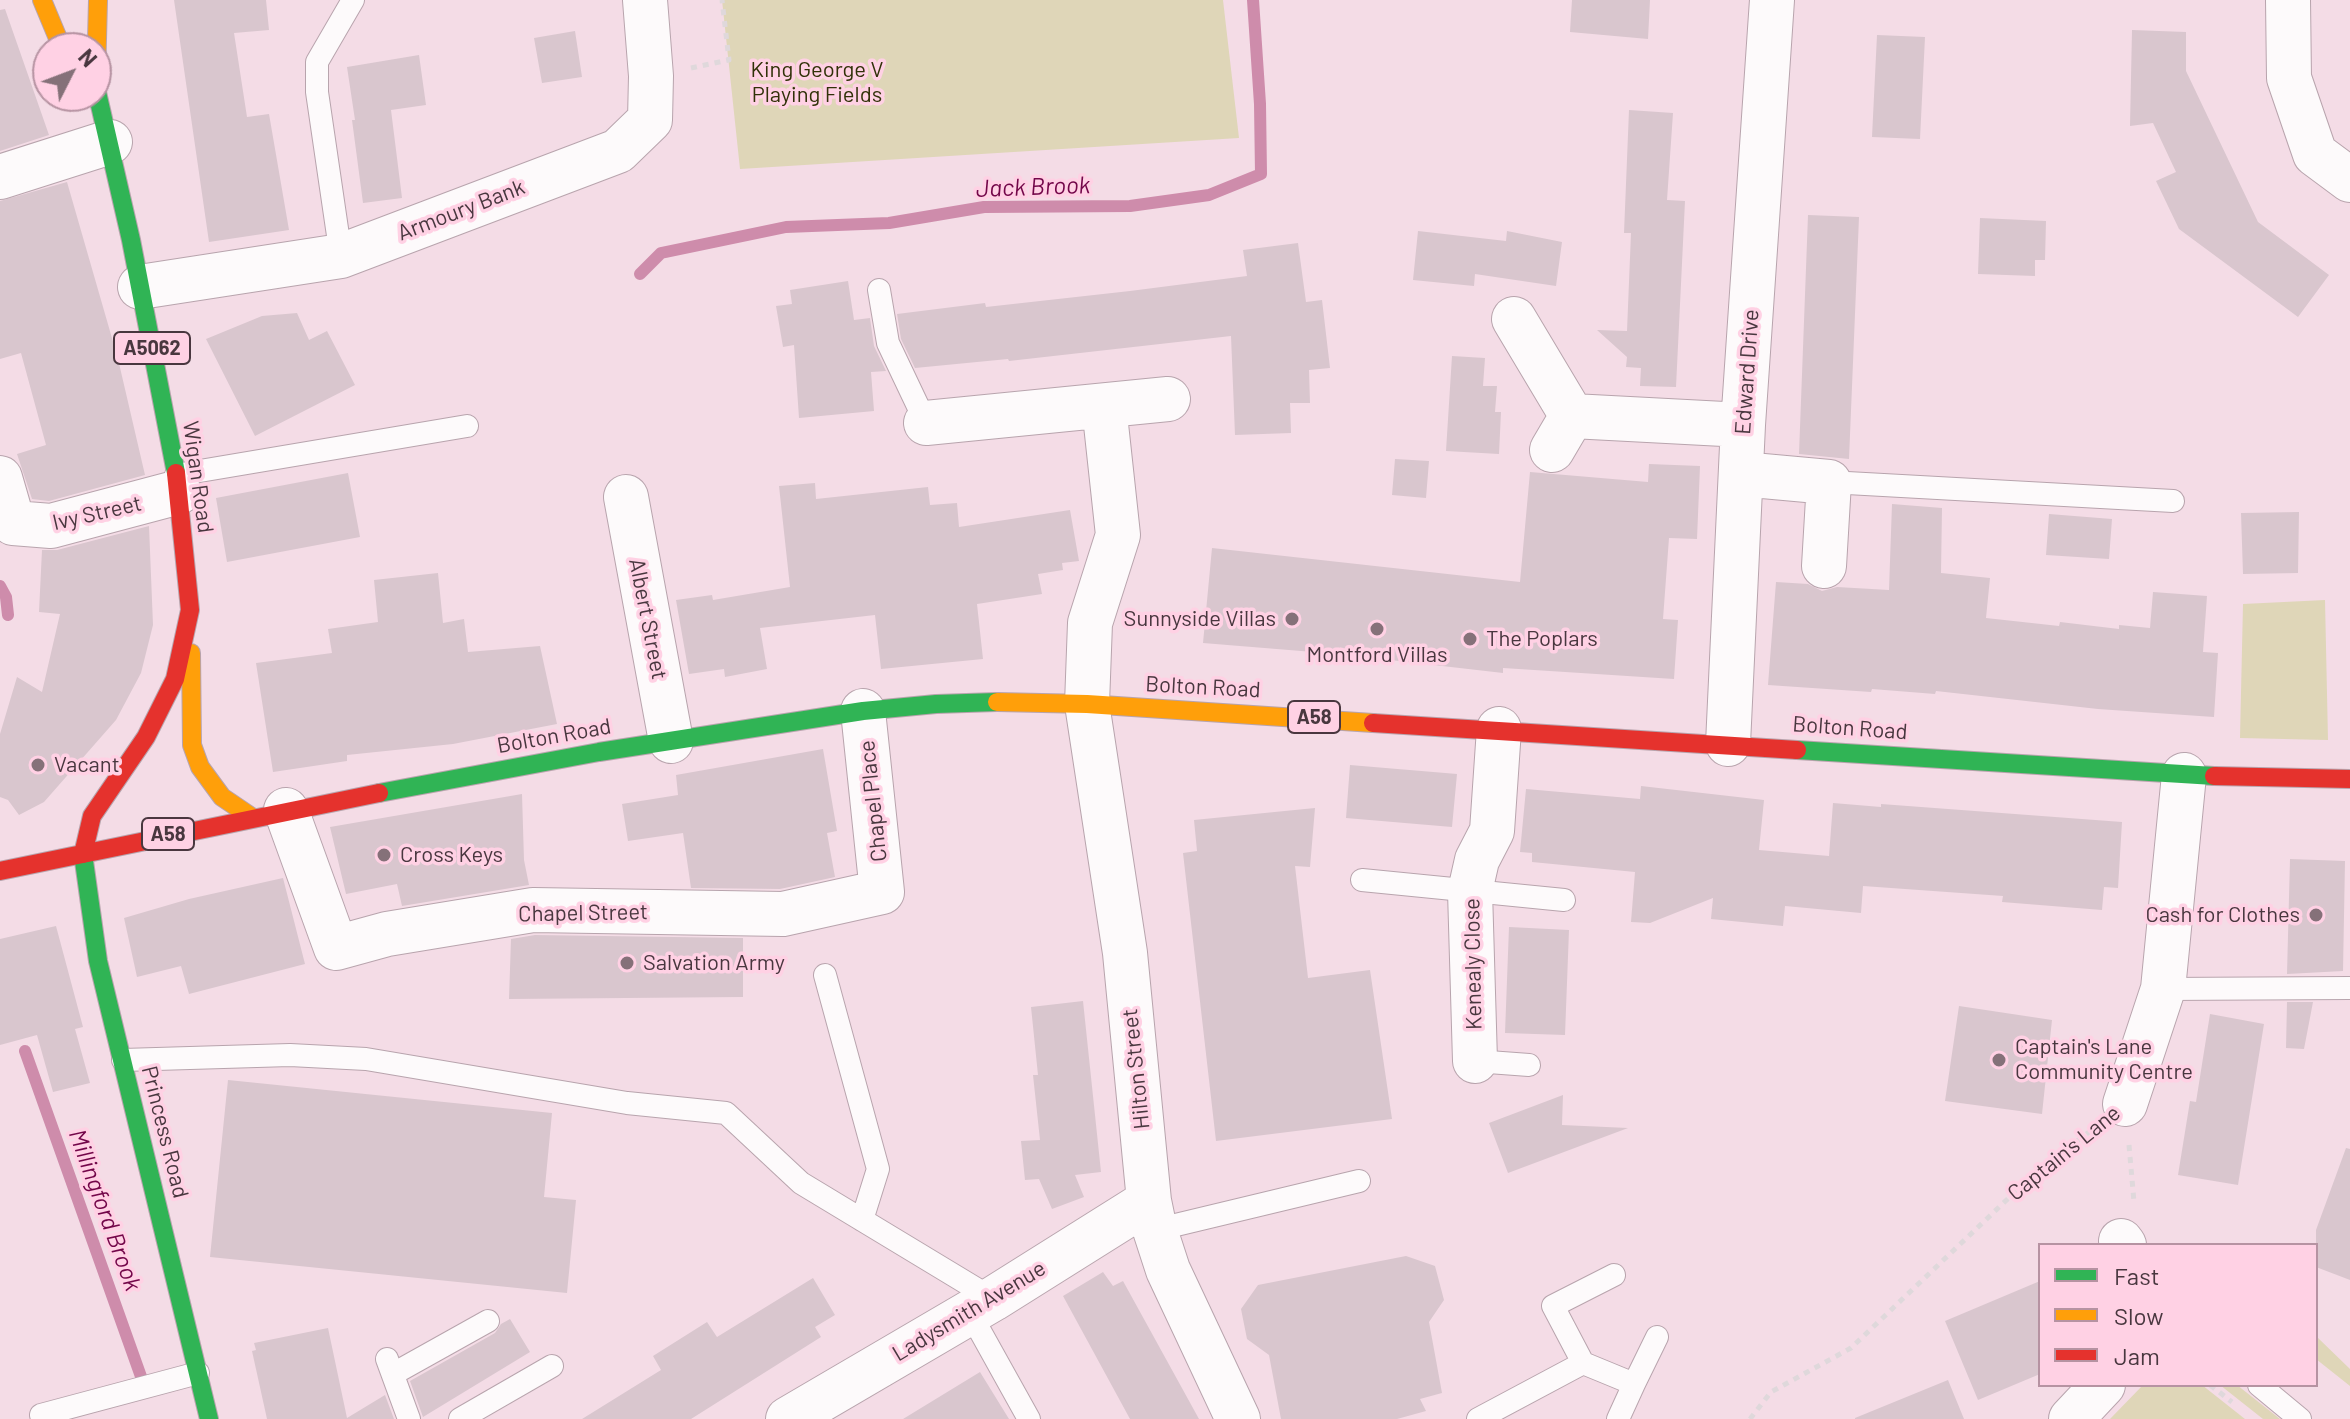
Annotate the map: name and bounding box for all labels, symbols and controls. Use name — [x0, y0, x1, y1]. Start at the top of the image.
north arrow — [32, 32, 112, 112]
text: N — [74, 43, 103, 71]
park label: King George V Playing Fields — [751, 57, 883, 108]
water label: Jack Brook — [975, 171, 1091, 203]
street label: Armoury Bank — [394, 174, 528, 246]
street label: Edward Drive — [1729, 308, 1765, 436]
road number: A5062 — [114, 332, 190, 364]
street label: Wigan Road — [177, 419, 219, 535]
street label: Ivy Street — [50, 490, 144, 536]
street label: Albert Street — [623, 556, 673, 682]
place label: Sunnyside Villas — [1124, 606, 1276, 632]
marker: Sunnyside Villas — [1283, 610, 1301, 628]
marker: Montford Villas — [1368, 620, 1386, 638]
place label: The Poplars — [1486, 626, 1598, 652]
marker: The Poplars — [1461, 630, 1479, 648]
place label: Montford Villas — [1306, 642, 1448, 668]
street label: Bolton Road — [1145, 671, 1261, 703]
road number: A58 — [1288, 701, 1340, 733]
street label: Bolton Road — [1792, 711, 1908, 745]
street label: Bolton Road — [495, 713, 613, 759]
street label: Chapel Place — [853, 739, 893, 863]
place label: Vacant — [54, 752, 120, 778]
marker: Vacant — [29, 756, 47, 774]
road number: A58 — [142, 818, 194, 850]
place label: Cross Keys — [400, 842, 503, 868]
marker: Cross Keys — [375, 846, 393, 864]
street label: Kenealy Close — [1459, 898, 1487, 1030]
street label: Chapel Street — [518, 899, 648, 927]
place label: Cash for Clothes — [2145, 902, 2300, 928]
marker: Cash for Clothes — [2307, 906, 2325, 924]
place label: Salvation Army — [643, 950, 785, 976]
marker: Salvation Army — [618, 954, 636, 972]
street label: Hilton Street — [1117, 1007, 1155, 1131]
place label: Captain's Lane Community Centre — [2015, 1034, 2193, 1086]
marker: Captain's Lane Community Centre — [1990, 1051, 2008, 1069]
street label: Princess Road — [136, 1063, 194, 1201]
street label: Captain's Lane — [2002, 1100, 2126, 1206]
water label: Millingford Brook — [62, 1125, 148, 1295]
legend — [2038, 1243, 2318, 1387]
street label: Ladysmith Avenue — [888, 1255, 1050, 1367]
text: Fast — [2114, 1261, 2159, 1290]
text: Slow — [2114, 1301, 2163, 1330]
text: Jam — [2114, 1341, 2160, 1370]

